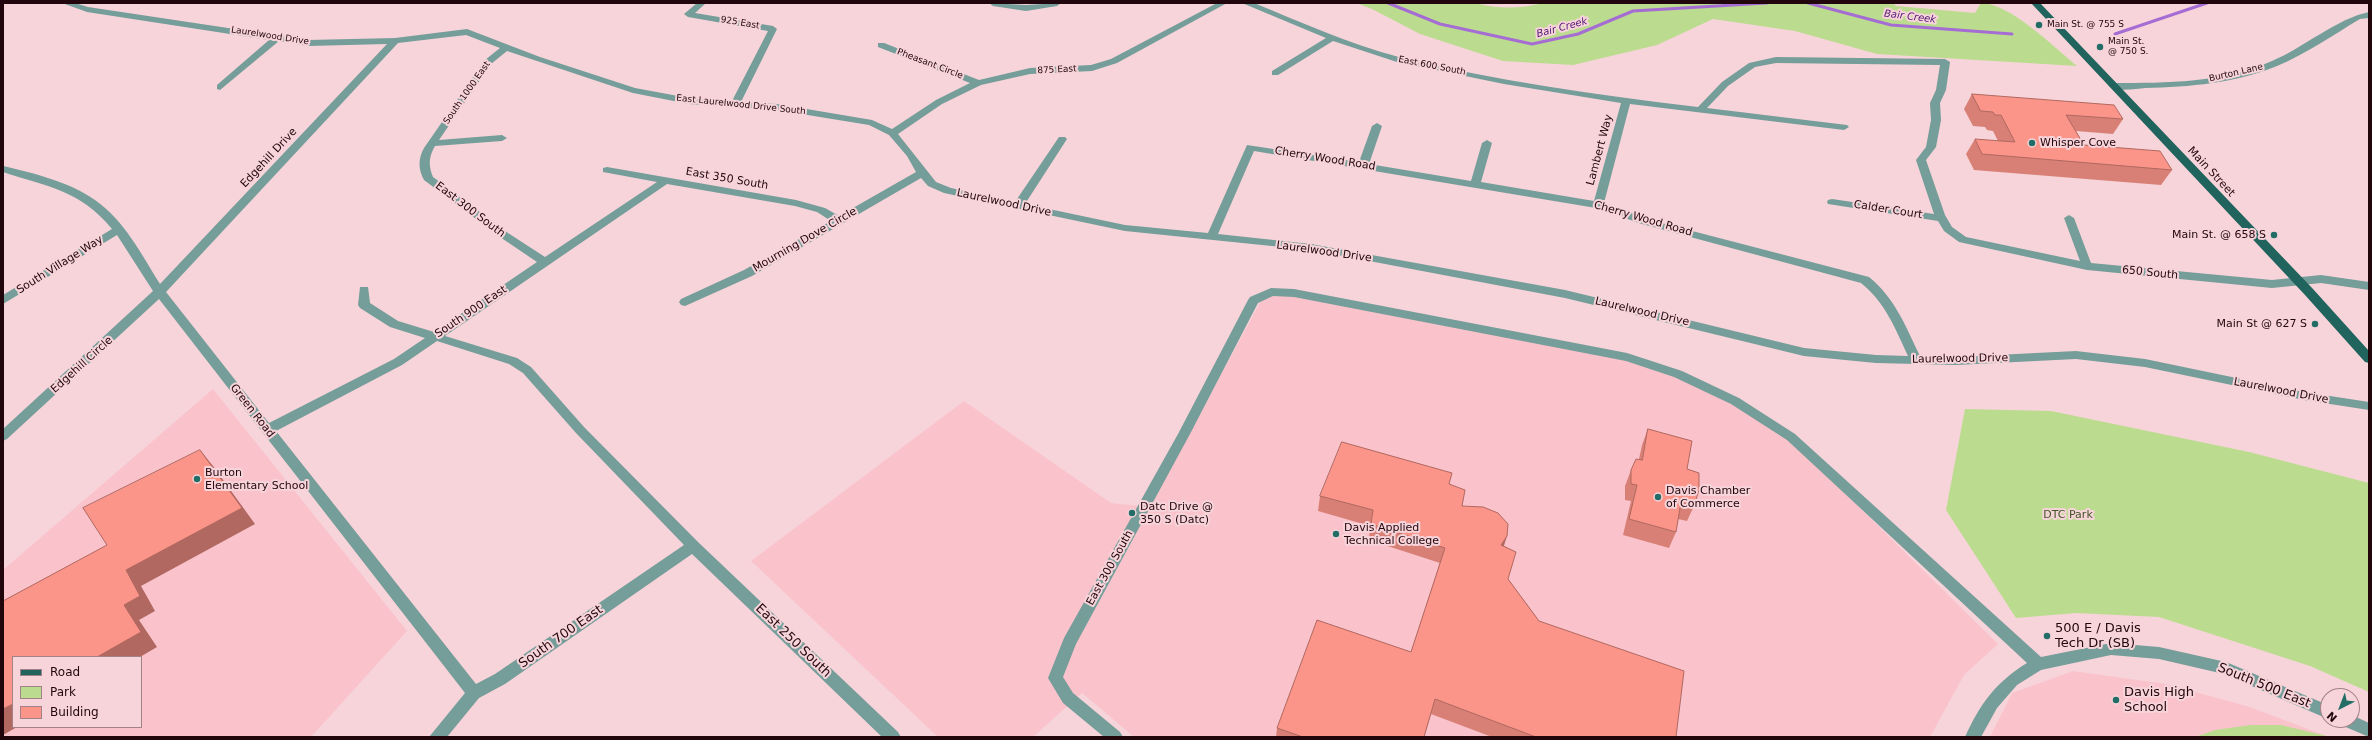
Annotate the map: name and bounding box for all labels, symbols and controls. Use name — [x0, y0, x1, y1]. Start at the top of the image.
water label: Bair Creek — [1883, 8, 1937, 26]
street label: 925 East — [720, 14, 760, 32]
water label: Bair Creek — [1535, 15, 1589, 41]
marker: Main St. @ 755 S — [2034, 20, 2044, 30]
place label: Main St. @ 755 S — [2047, 20, 2124, 30]
street label: Laurelwood Drive — [230, 25, 310, 47]
place label: Main St. @ 750 S. — [2108, 37, 2148, 58]
marker: Main St. @ 750 S. — [2095, 42, 2105, 52]
street label: Pheasant Circle — [896, 46, 964, 82]
street label: East 600 South — [1397, 54, 1467, 78]
street label: South 1000 East — [441, 60, 493, 126]
street label: Burton Lane — [2208, 62, 2264, 84]
street label: 875 East — [1037, 64, 1077, 76]
street label: East Laurelwood Drive South — [676, 93, 806, 117]
street label: Lambert Way — [1584, 113, 1616, 187]
street label: Edgehill Drive — [238, 125, 300, 191]
place label: Whisper Cove — [2040, 136, 2116, 150]
marker: Whisper Cove — [2027, 138, 2037, 148]
street label: Cherry Wood Road — [1274, 144, 1376, 174]
street label: Main Street — [2185, 144, 2237, 200]
street label: East 350 South — [685, 165, 769, 193]
street label: East 300 South — [433, 180, 507, 240]
street label: Laurelwood Drive — [956, 187, 1052, 219]
street label: Calder Court — [1853, 198, 1923, 222]
street label: Cherry Wood Road — [1592, 199, 1694, 239]
street label: Mourning Dove Circle — [751, 205, 859, 275]
place label: Main St. @ 658 S — [2172, 228, 2266, 242]
marker: Main St. @ 658 S — [2269, 230, 2279, 240]
street label: South Village Way — [14, 233, 106, 297]
street label: Laurelwood Drive — [1275, 239, 1373, 265]
street label: 650 South — [2121, 263, 2179, 283]
street label: South 900 East — [433, 283, 509, 341]
street label: Laurelwood Drive — [1594, 295, 1690, 329]
place label: Main St @ 627 S — [2216, 317, 2307, 331]
marker: Main St @ 627 S — [2310, 319, 2320, 329]
street label: Edgehill Circle — [49, 334, 115, 396]
street label: Laurelwood Drive — [1912, 352, 2008, 366]
street label: Laurelwood Drive — [2233, 375, 2329, 407]
street label: Green Road — [227, 382, 277, 440]
place label: Burton Elementary School — [205, 466, 308, 492]
marker: Burton Elementary School — [192, 474, 202, 484]
place label: Davis Chamber of Commerce — [1666, 484, 1750, 510]
marker: Davis Chamber of Commerce — [1653, 492, 1663, 502]
place label: Datc Drive @ 350 S (Datc) — [1140, 500, 1213, 526]
marker: Datc Drive @ 350 S (Datc) — [1127, 508, 1137, 518]
park label: DTC Park — [2043, 508, 2093, 522]
place label: Davis Applied Technical College — [1344, 521, 1439, 547]
street label: East 300 South — [1084, 528, 1136, 608]
marker: Davis Applied Technical College — [1331, 529, 1341, 539]
street label: East 250 South — [752, 601, 834, 681]
street label: South 700 East — [516, 602, 606, 672]
place label: 500 E / Davis Tech Dr (SB) — [2055, 621, 2141, 652]
marker: 500 E / Davis Tech Dr (SB) — [2042, 631, 2052, 641]
legend — [12, 656, 142, 728]
street label: South 500 East — [2215, 660, 2313, 712]
text: Road — [50, 665, 80, 679]
text: Park — [50, 685, 76, 699]
place label: Davis High School — [2124, 685, 2194, 716]
north arrow — [2320, 688, 2360, 728]
marker: Davis High School — [2111, 695, 2121, 705]
text: Building — [50, 705, 99, 719]
text: N — [2325, 709, 2340, 724]

